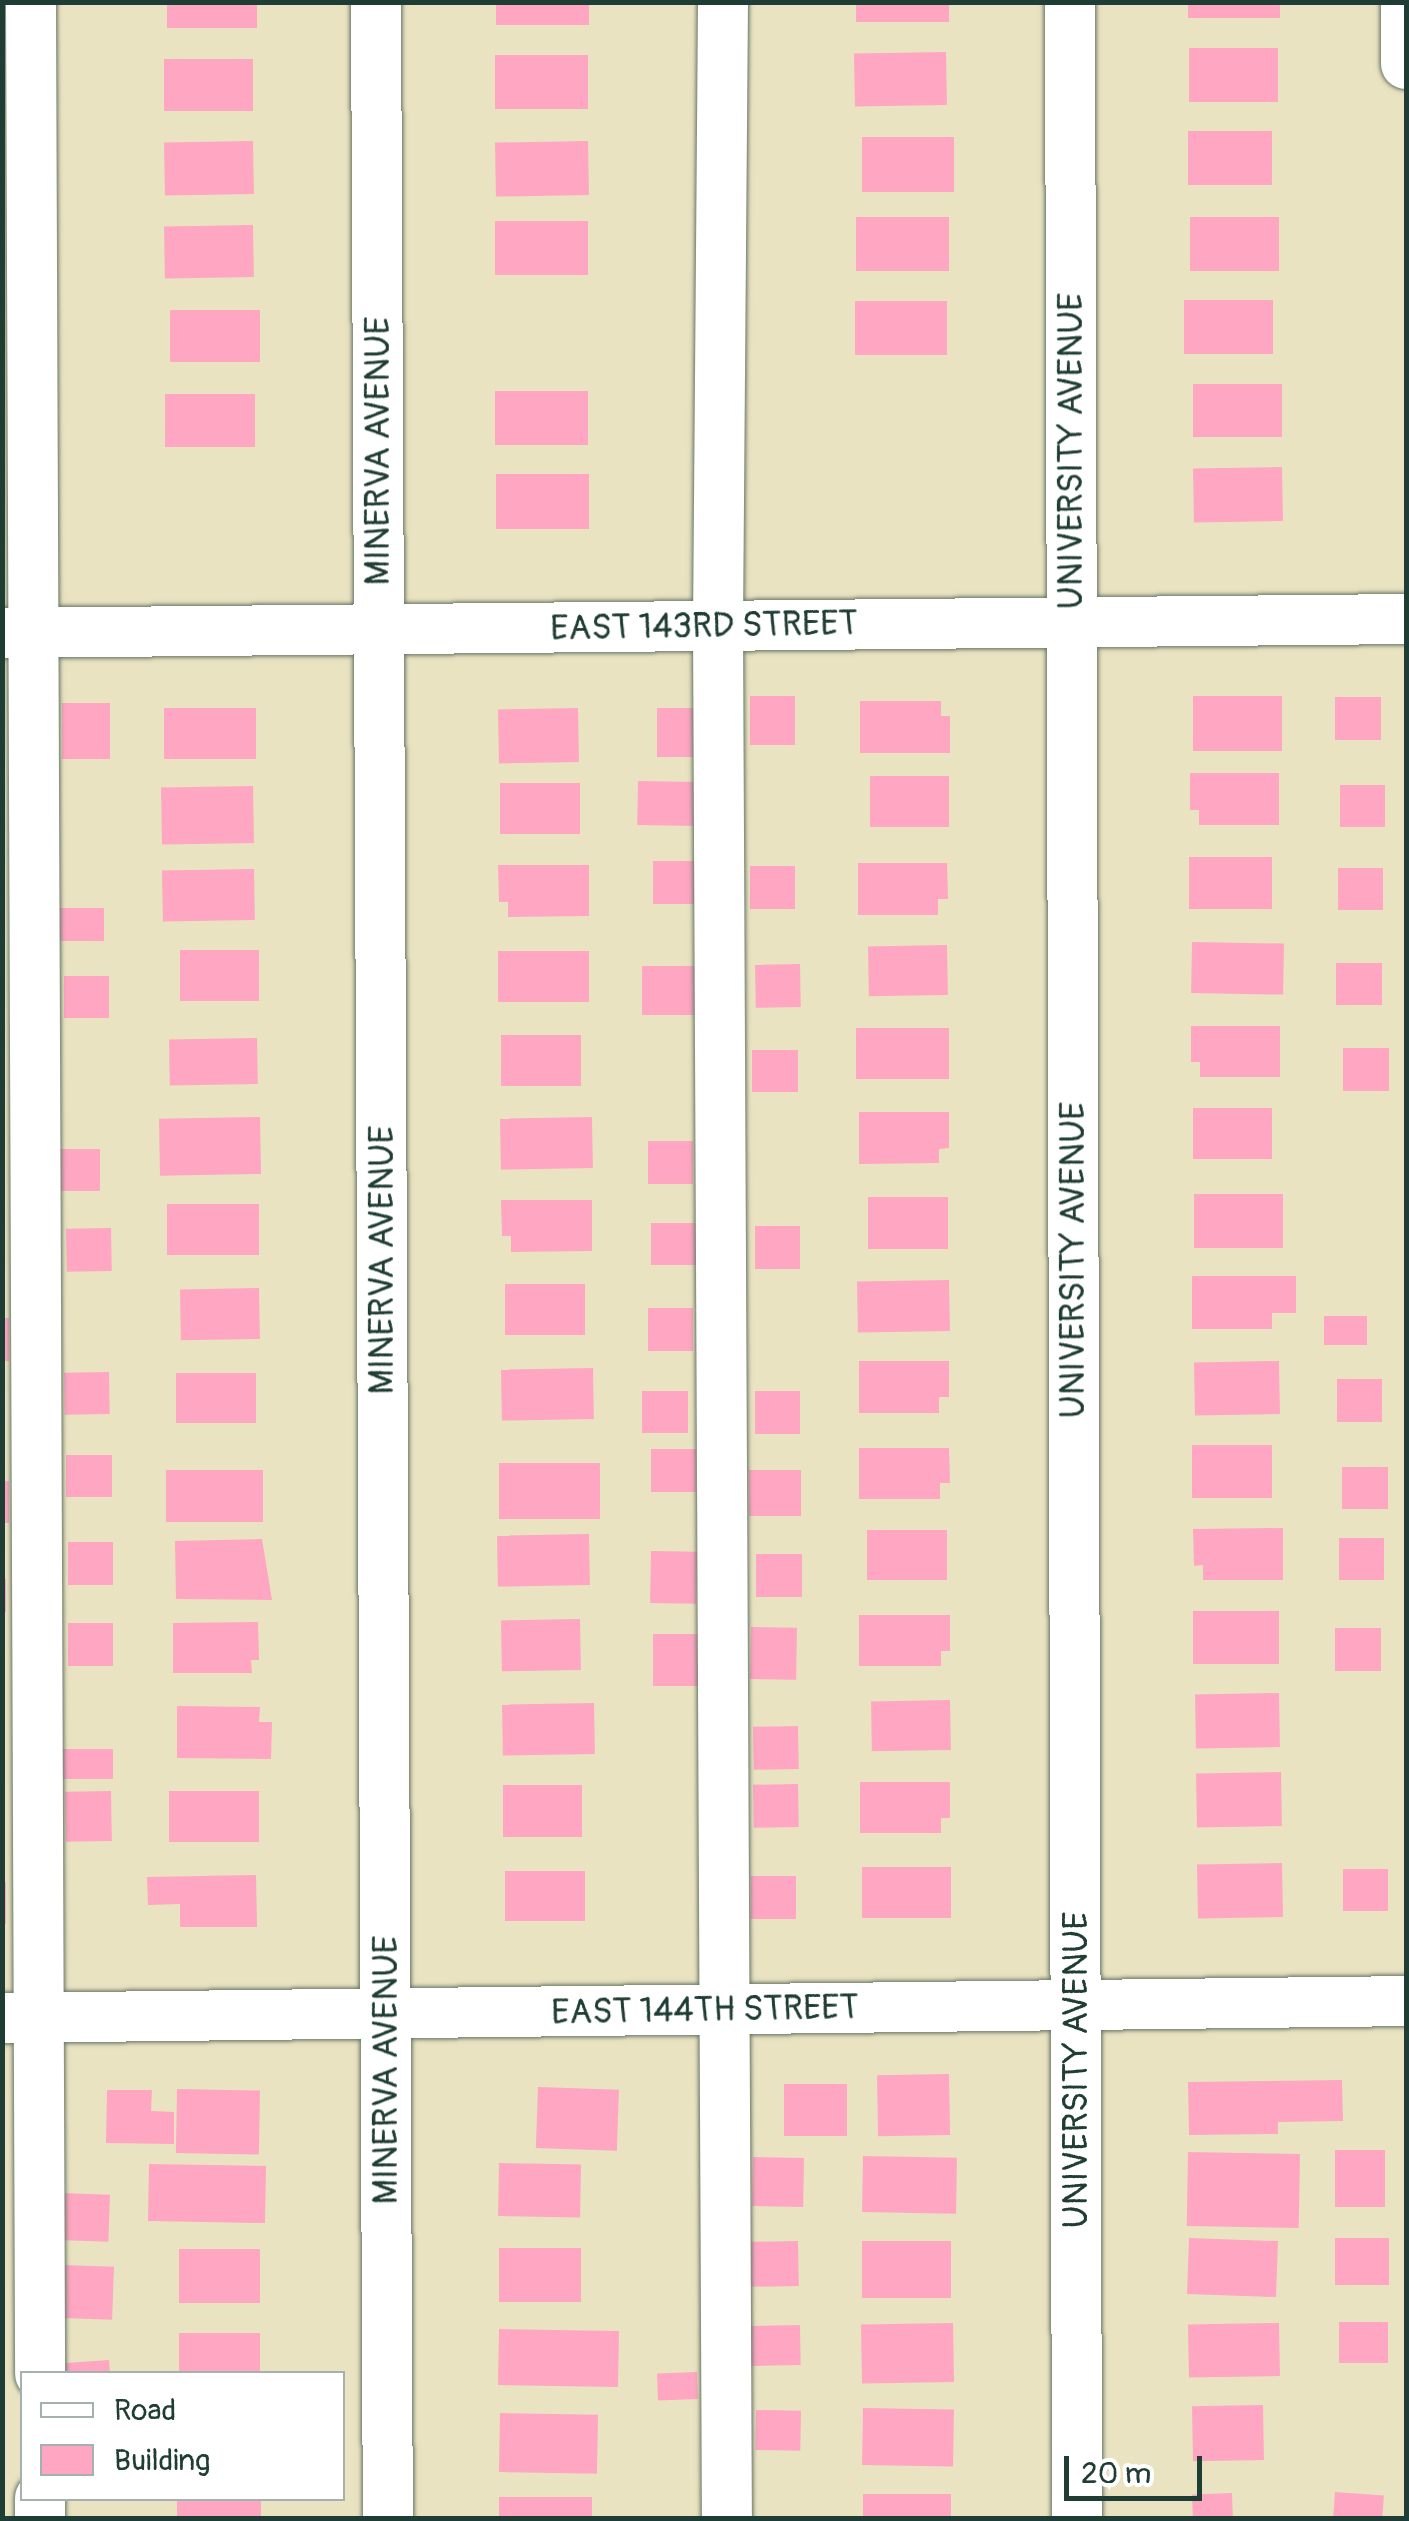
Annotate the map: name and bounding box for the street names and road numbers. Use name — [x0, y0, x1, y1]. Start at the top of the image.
street label: UNIVERSITY AVENUE — [1050, 293, 1092, 609]
street label: MINERVA AVENUE — [357, 317, 399, 585]
street label: EAST 143RD STREET — [550, 602, 858, 650]
street label: UNIVERSITY AVENUE — [1052, 1102, 1094, 1418]
street label: MINERVA AVENUE — [361, 1126, 403, 1394]
street label: UNIVERSITY AVENUE — [1055, 1912, 1097, 2228]
street label: MINERVA AVENUE — [365, 1936, 407, 2204]
street label: EAST 144TH STREET — [551, 1986, 859, 2034]

